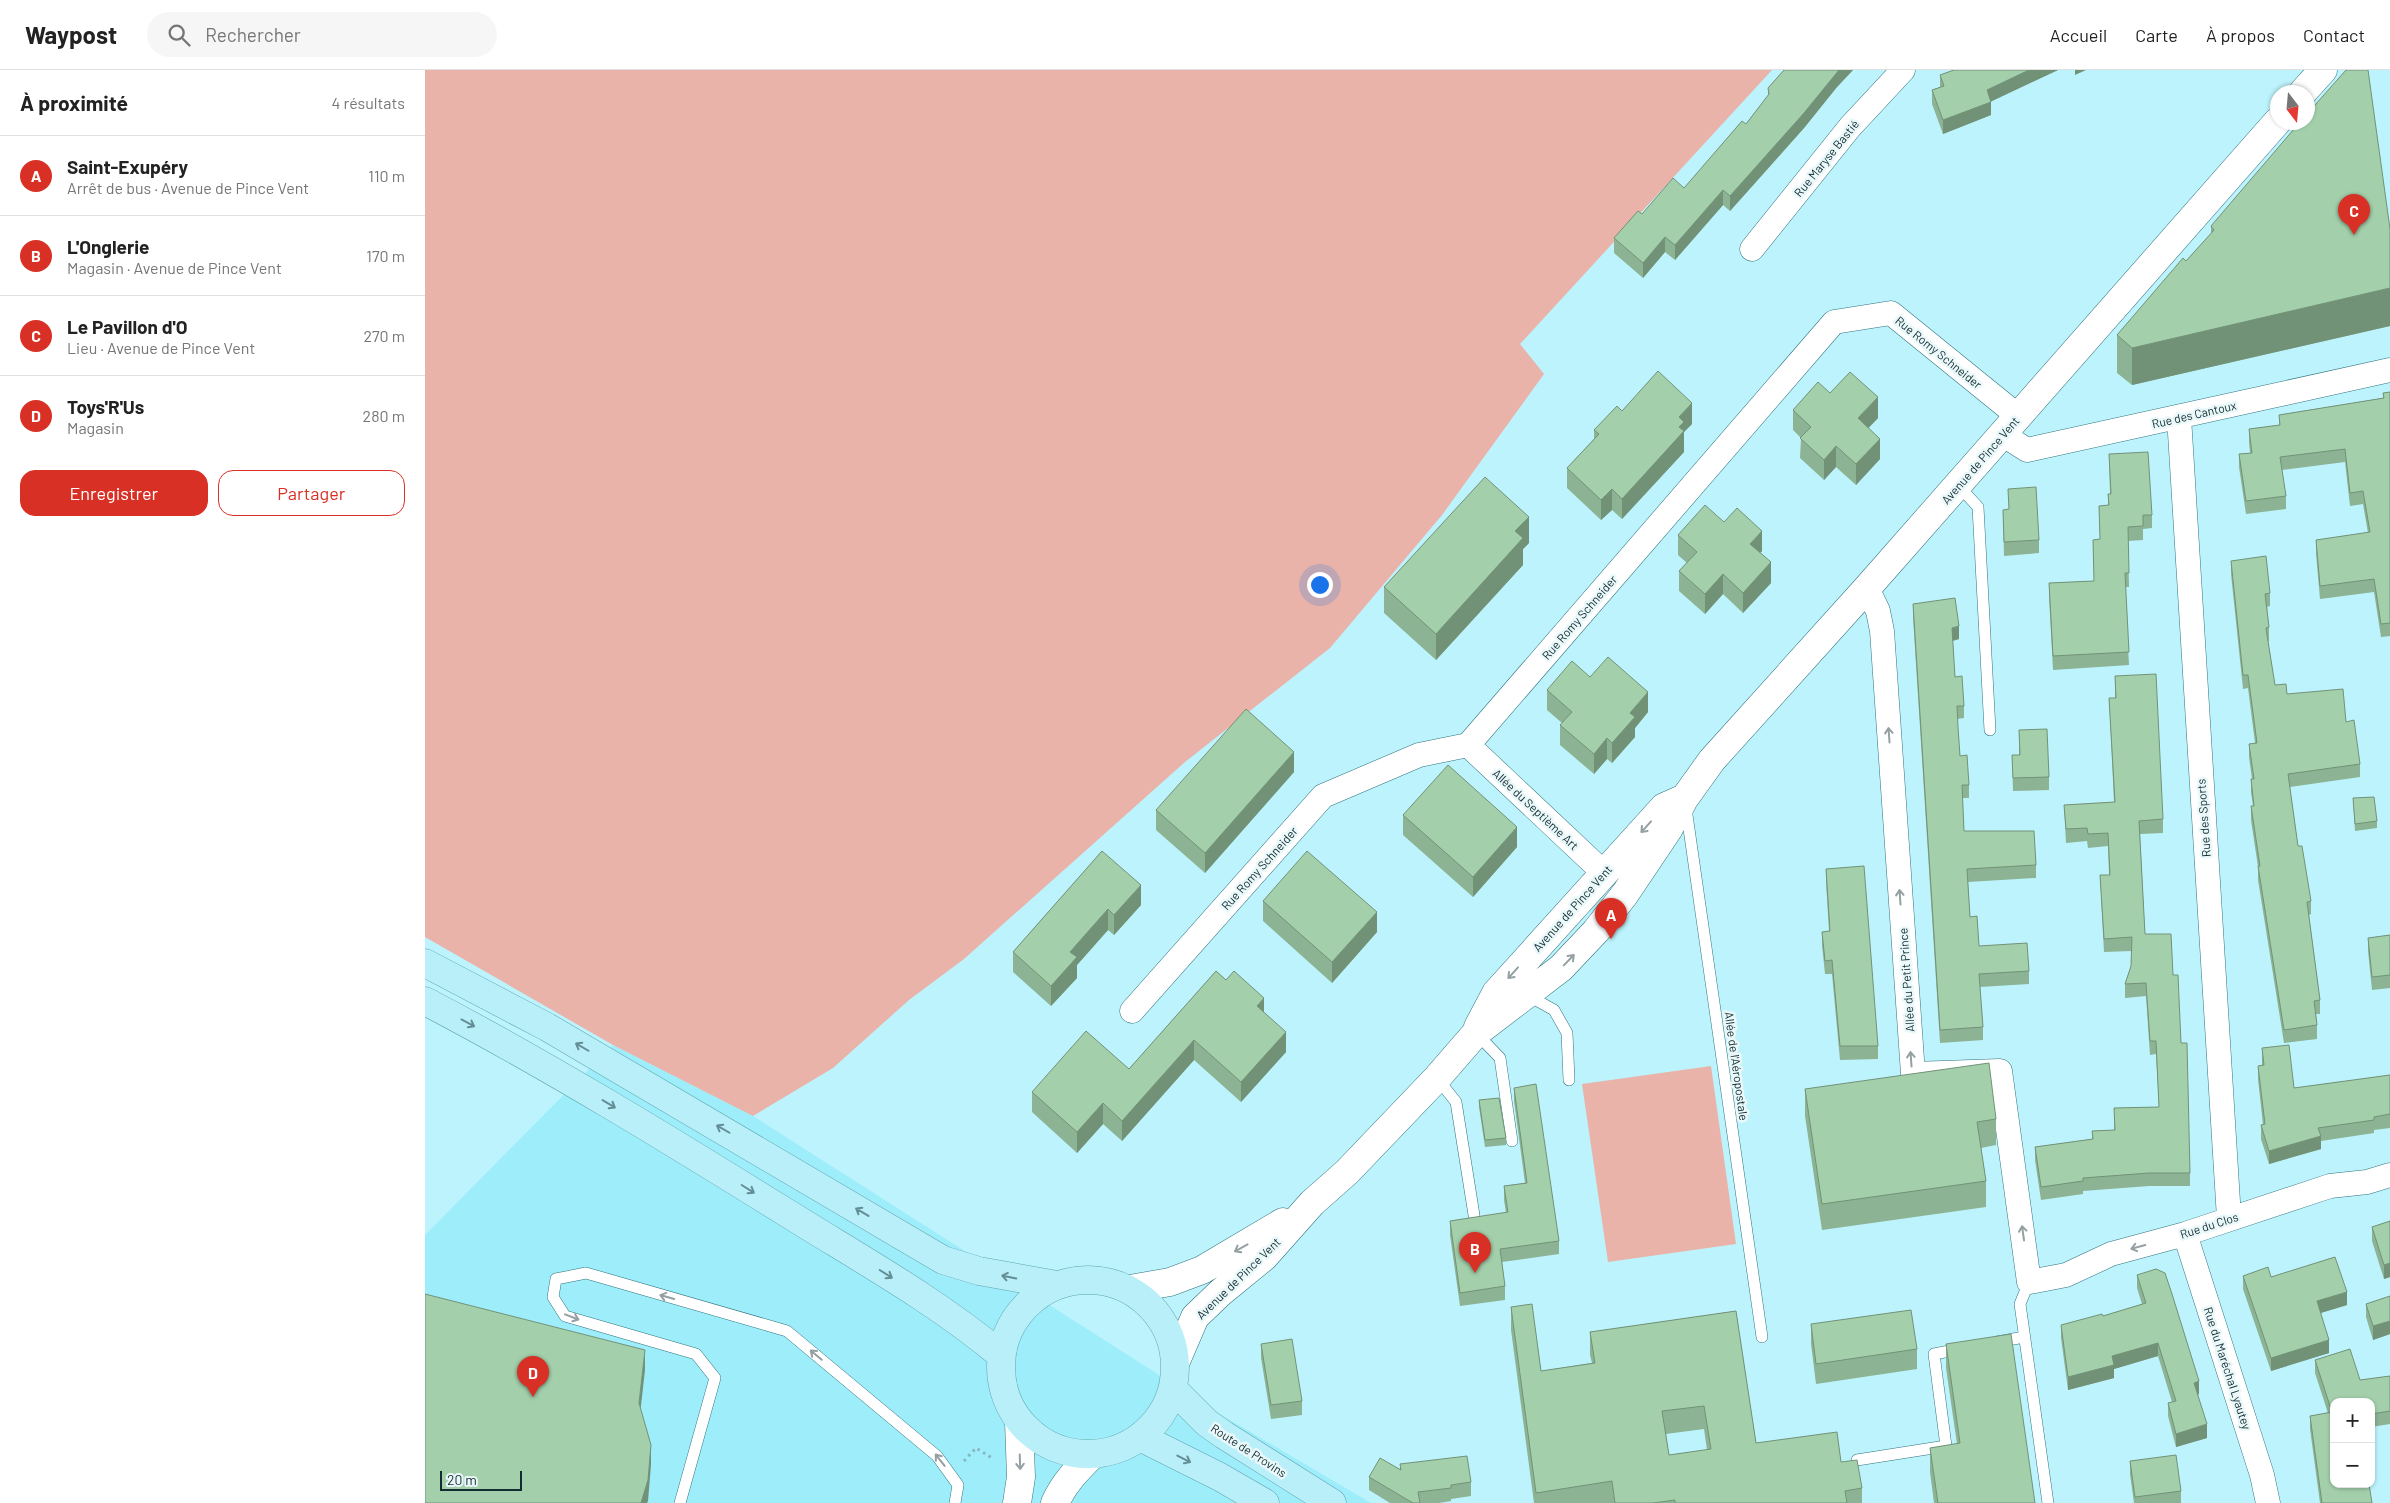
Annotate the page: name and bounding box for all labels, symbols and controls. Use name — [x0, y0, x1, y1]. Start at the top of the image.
search box — [147, 12, 497, 57]
text: Waypost — [25, 20, 117, 49]
icon: search — [165, 21, 193, 49]
text: Rechercher — [205, 23, 301, 46]
text: Accueil — [2050, 24, 2107, 46]
text: Carte — [2135, 24, 2178, 46]
text: À propos — [2206, 24, 2275, 46]
text: Contact — [2303, 24, 2365, 46]
north arrow — [2270, 85, 2315, 130]
text: À proximité — [20, 90, 128, 115]
text: 4 résultats — [331, 93, 405, 112]
street label: Rue Maryse Bastié — [1791, 117, 1861, 199]
text: Saint-Exupéry — [67, 155, 188, 178]
text: A — [31, 166, 41, 185]
text: 110 m — [368, 166, 405, 185]
text: Arrêt de bus · Avenue de Pince Vent — [67, 178, 309, 197]
pin: C — [2338, 194, 2370, 235]
text: L'Onglerie — [67, 235, 149, 258]
text: B — [31, 246, 41, 265]
text: 170 m — [366, 246, 405, 265]
text: Magasin · Avenue de Pince Vent — [67, 258, 282, 277]
street label: Rue Romy Schneider — [1893, 313, 1985, 392]
text: Le Pavillon d'O — [67, 315, 188, 338]
text: C — [31, 326, 41, 345]
text: 270 m — [363, 326, 405, 345]
text: Lieu · Avenue de Pince Vent — [67, 338, 255, 357]
text: Toys'R'Us — [67, 395, 144, 418]
street label: Rue des Cantoux — [2150, 397, 2238, 431]
text: D — [31, 406, 41, 425]
text: 280 m — [363, 406, 405, 425]
street label: Avenue de Pince Vent — [1938, 413, 2022, 507]
text: Magasin — [67, 418, 124, 437]
button: Enregistrer — [20, 470, 208, 516]
button: Partager — [218, 470, 405, 516]
your location — [1307, 572, 1333, 598]
street label: Rue Romy Schneider — [1539, 572, 1620, 662]
one-way arrow — [1884, 727, 1893, 743]
street label: Allée du Septième Art — [1490, 766, 1582, 852]
street label: Rue des Sports — [2193, 778, 2213, 858]
one-way arrow — [1640, 820, 1652, 833]
street label: Rue Romy Schneider — [1218, 823, 1300, 912]
street label: Avenue de Pince Vent — [1529, 862, 1615, 954]
one-way arrow — [1895, 889, 1905, 905]
pin: A — [1595, 898, 1627, 939]
street label: Allée du Petit Prince — [1895, 927, 1917, 1033]
one-way arrow — [1563, 953, 1575, 966]
one-way arrow — [1507, 967, 1519, 980]
street label: Allée de l'Aéropostale — [1722, 1011, 1752, 1121]
one-way arrow — [460, 1019, 475, 1028]
one-way arrow — [576, 1042, 590, 1052]
one-way arrow — [1907, 1051, 1916, 1067]
one-way arrow — [602, 1100, 616, 1110]
one-way arrow — [716, 1123, 730, 1133]
one-way arrow — [740, 1184, 754, 1194]
one-way arrow — [856, 1206, 870, 1216]
street label: Rue du Clos — [2178, 1209, 2240, 1241]
one-way arrow — [2017, 1226, 2027, 1242]
pin: B — [1459, 1232, 1491, 1273]
street label: Avenue de Pince Vent — [1193, 1234, 1283, 1322]
one-way arrow — [2130, 1243, 2146, 1252]
one-way arrow — [1234, 1244, 1249, 1253]
one-way arrow — [878, 1270, 892, 1280]
one-way arrow — [1002, 1272, 1018, 1281]
one-way arrow — [660, 1291, 676, 1301]
street label: Rue du Maréchal Lyautey — [2202, 1305, 2255, 1431]
one-way arrow — [564, 1313, 579, 1322]
one-way arrow — [810, 1350, 823, 1361]
pin: D — [517, 1356, 549, 1397]
map controls — [2330, 1398, 2375, 1488]
button: + — [2330, 1398, 2375, 1443]
street label: Route de Provins — [1209, 1420, 1290, 1480]
button: − — [2330, 1443, 2375, 1488]
one-way arrow — [934, 1454, 945, 1467]
one-way arrow — [1016, 1454, 1025, 1470]
one-way arrow — [1176, 1455, 1191, 1464]
scale bar — [440, 1468, 523, 1491]
text: 20 m — [447, 1471, 477, 1488]

